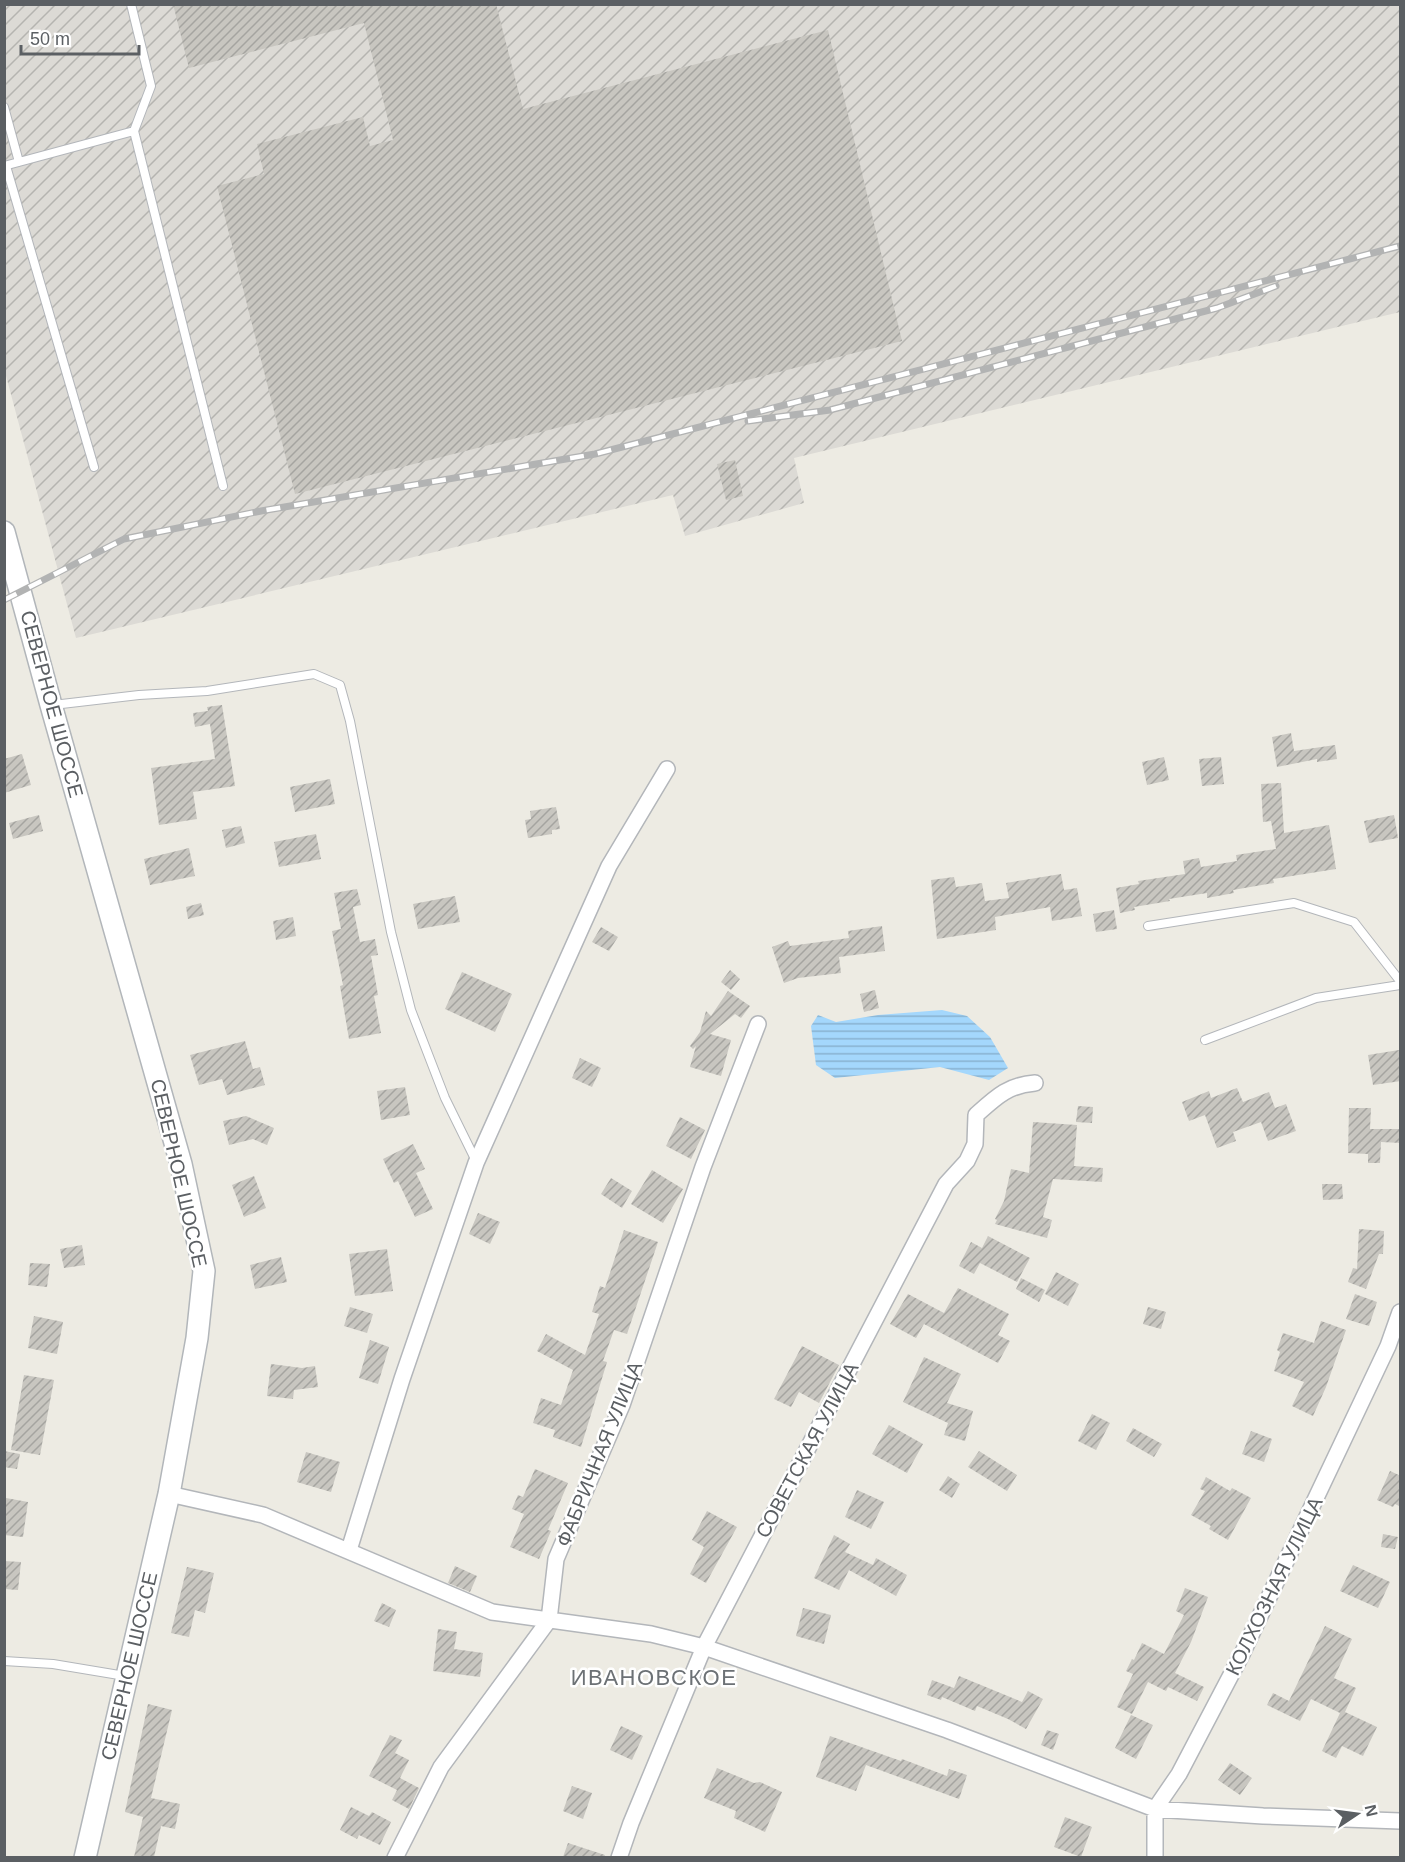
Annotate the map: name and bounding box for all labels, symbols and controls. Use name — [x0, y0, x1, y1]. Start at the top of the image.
scale bar — [21, 18, 140, 56]
text: 50 m — [30, 29, 70, 49]
street label: СЕВЕРНОЕ ШОССЕ — [16, 608, 88, 800]
street label: СЕВЕРНОЕ ШОССЕ — [147, 1077, 211, 1269]
street label: ФАБРИЧНАЯ УЛИЦА — [552, 1358, 646, 1550]
street label: СОВЕТСКАЯ УЛИЦА — [751, 1358, 863, 1542]
street label: КОЛХОЗНАЯ УЛИЦА — [1221, 1493, 1327, 1679]
street label: СЕВЕРНОЕ ШОССЕ — [97, 1570, 161, 1762]
district label: ИВАНОВСКОЕ — [571, 1665, 737, 1690]
north arrow — [1327, 1784, 1387, 1844]
text: N — [1362, 1803, 1381, 1818]

